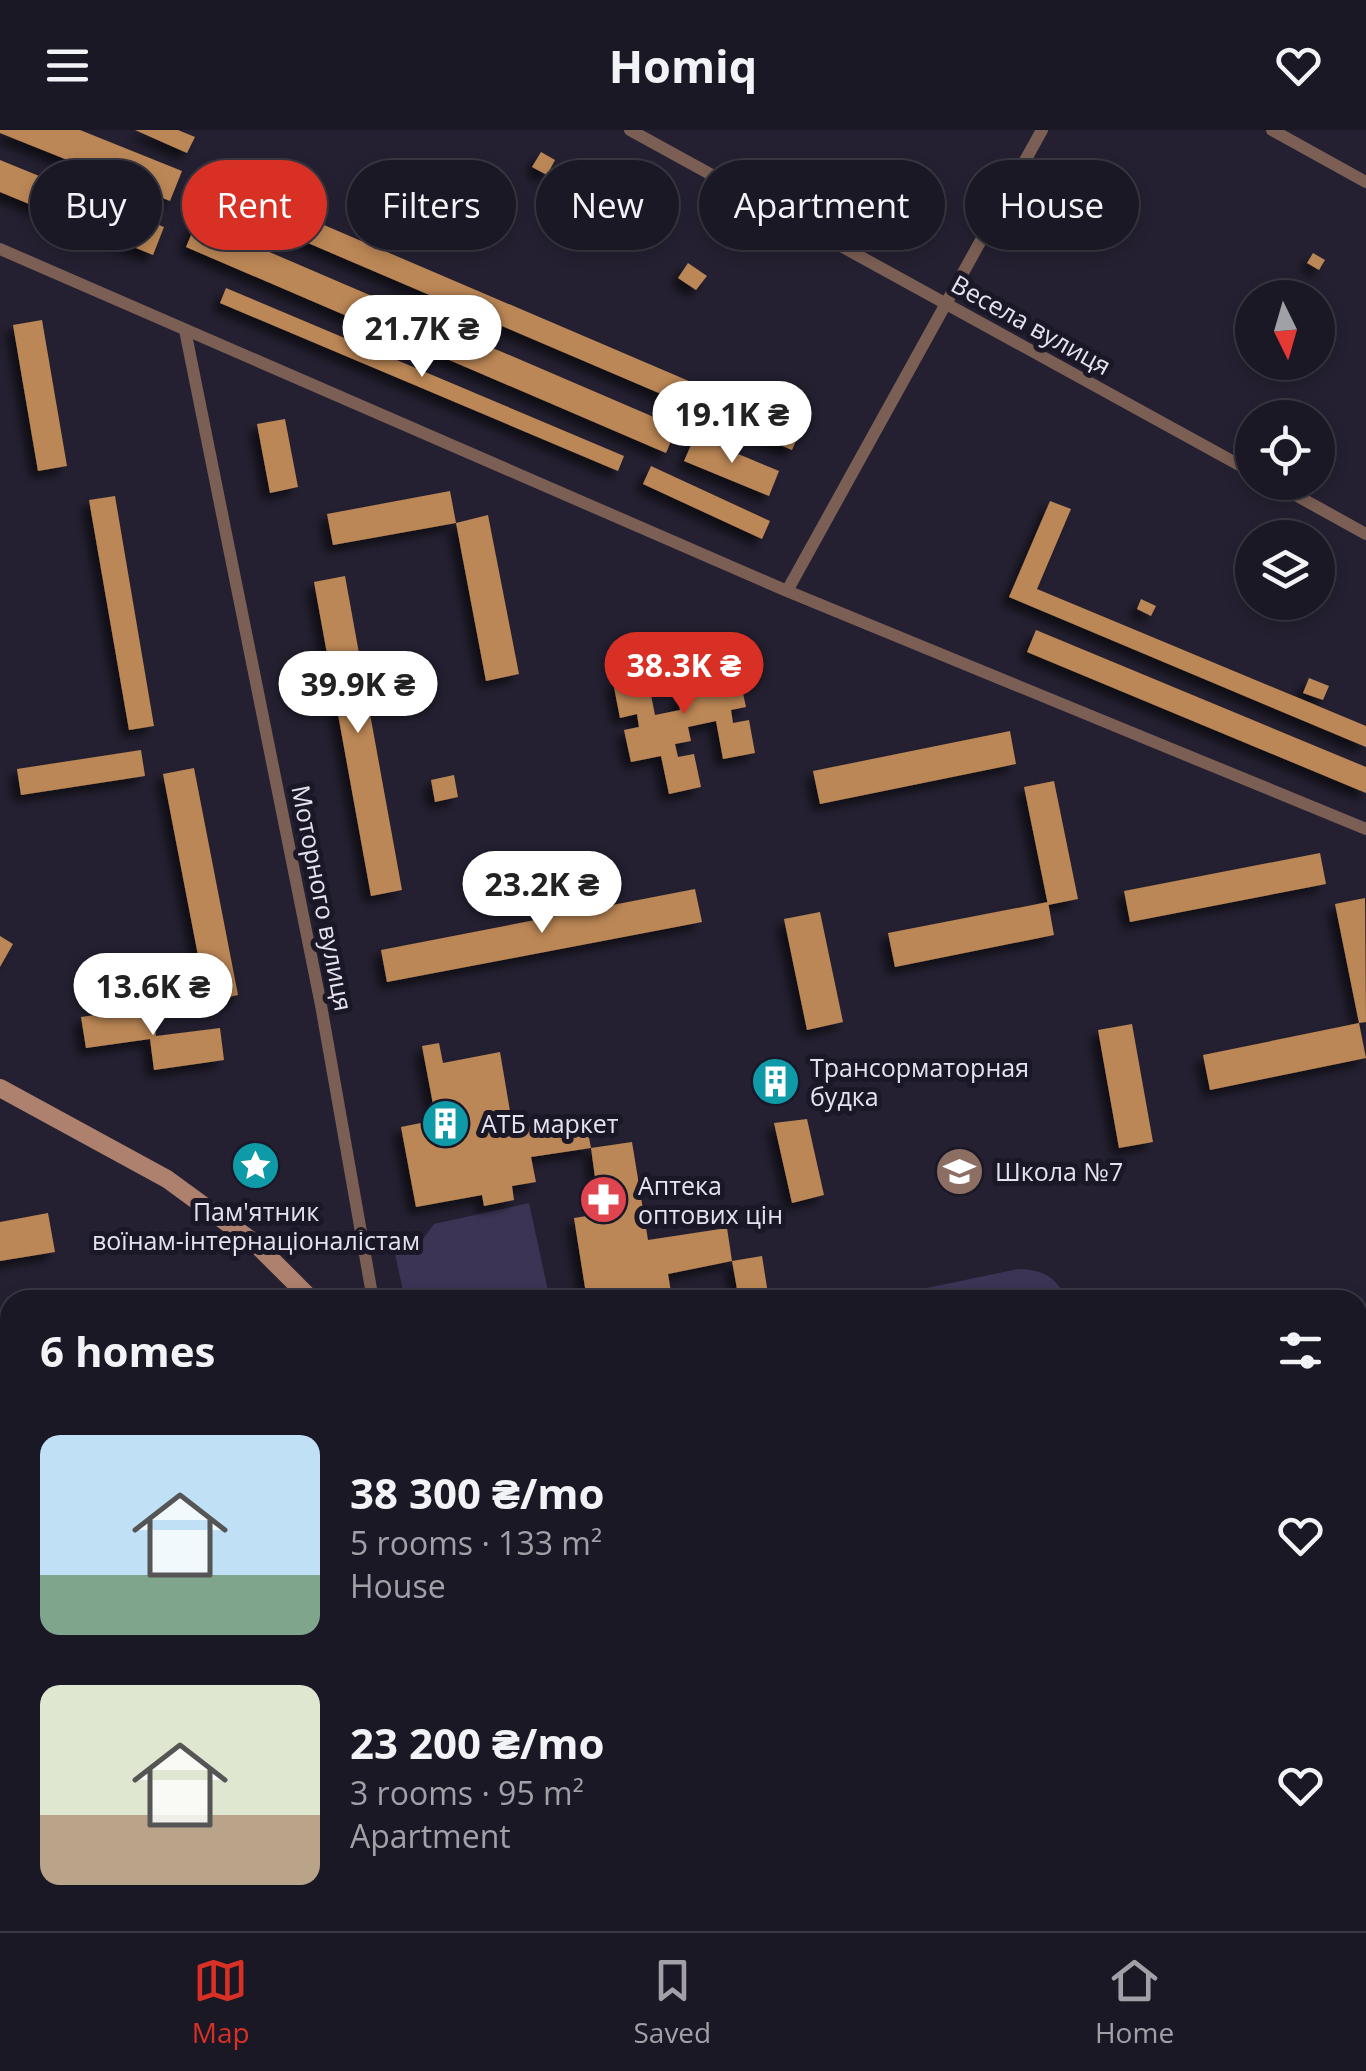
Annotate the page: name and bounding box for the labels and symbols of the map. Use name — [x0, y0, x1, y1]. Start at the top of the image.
street label: Весела вулиця — [946, 266, 1117, 382]
north arrow — [1235, 280, 1335, 380]
pin: 21.7K ₴ — [330, 295, 514, 380]
pin: 19.1K ₴ — [640, 381, 824, 466]
pin: 38.3K ₴ — [592, 632, 776, 717]
pin: 39.9K ₴ — [266, 651, 450, 736]
street label: Моторного вулиця — [284, 782, 362, 1014]
pin: 23.2K ₴ — [450, 851, 634, 936]
pin: 13.6K ₴ — [61, 953, 245, 1038]
place label: Трансорматорная будка — [810, 1050, 1029, 1113]
building icon: Трансорматорная будка — [749, 1056, 801, 1108]
building icon: АТБ маркет — [420, 1098, 472, 1150]
place label: АТБ маркет — [481, 1106, 619, 1140]
place icon: Пам'ятник воїнам-інтернаціоналістам — [230, 1140, 282, 1192]
school or university icon: Школа №7 — [934, 1146, 986, 1198]
place label: Школа №7 — [995, 1154, 1123, 1188]
place label: Аптека оптових цін — [638, 1168, 783, 1231]
pharmacy icon: Аптека оптових цін — [577, 1174, 629, 1226]
place label: Пам'ятник воїнам-інтернаціоналістам — [92, 1194, 420, 1257]

